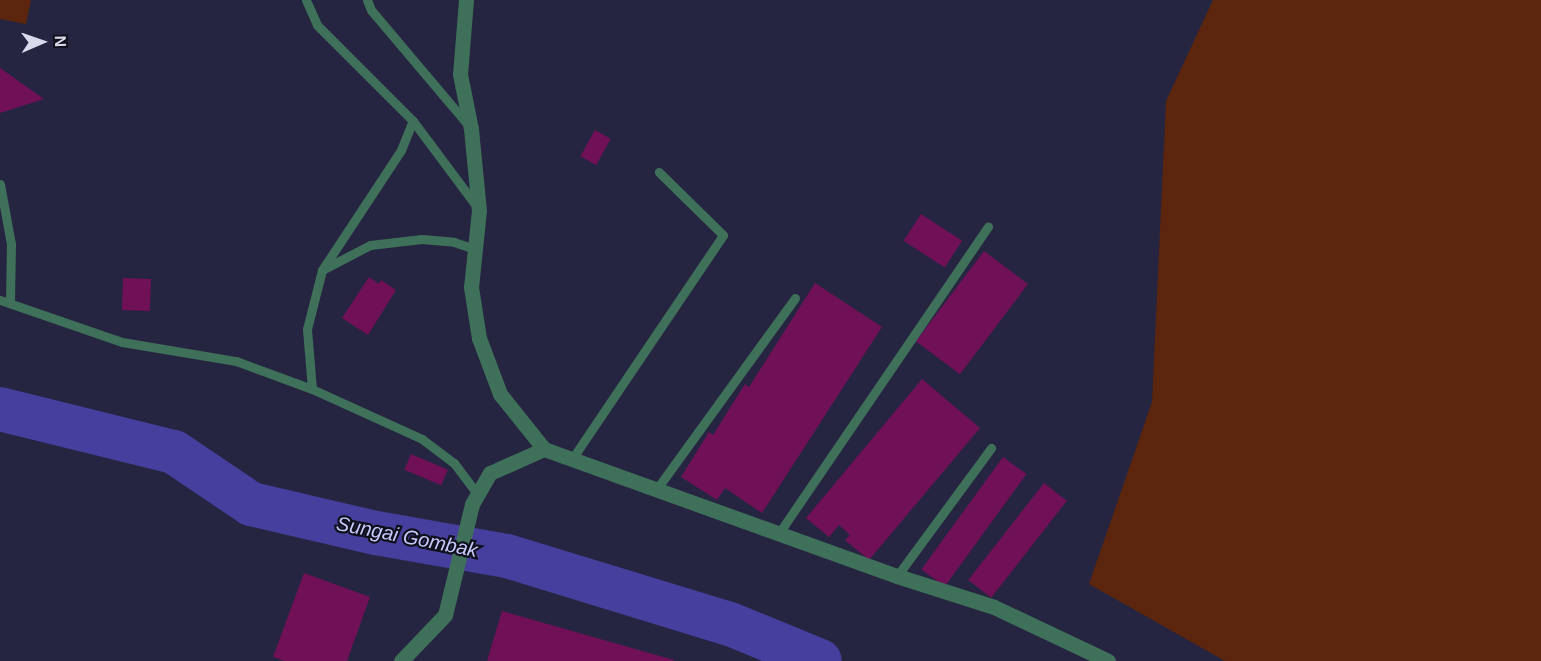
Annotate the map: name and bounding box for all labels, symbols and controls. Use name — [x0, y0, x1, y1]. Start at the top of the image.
north arrow — [12, 12, 72, 72]
text: N — [52, 35, 69, 47]
water label: Sungai Gombak — [334, 512, 480, 562]

